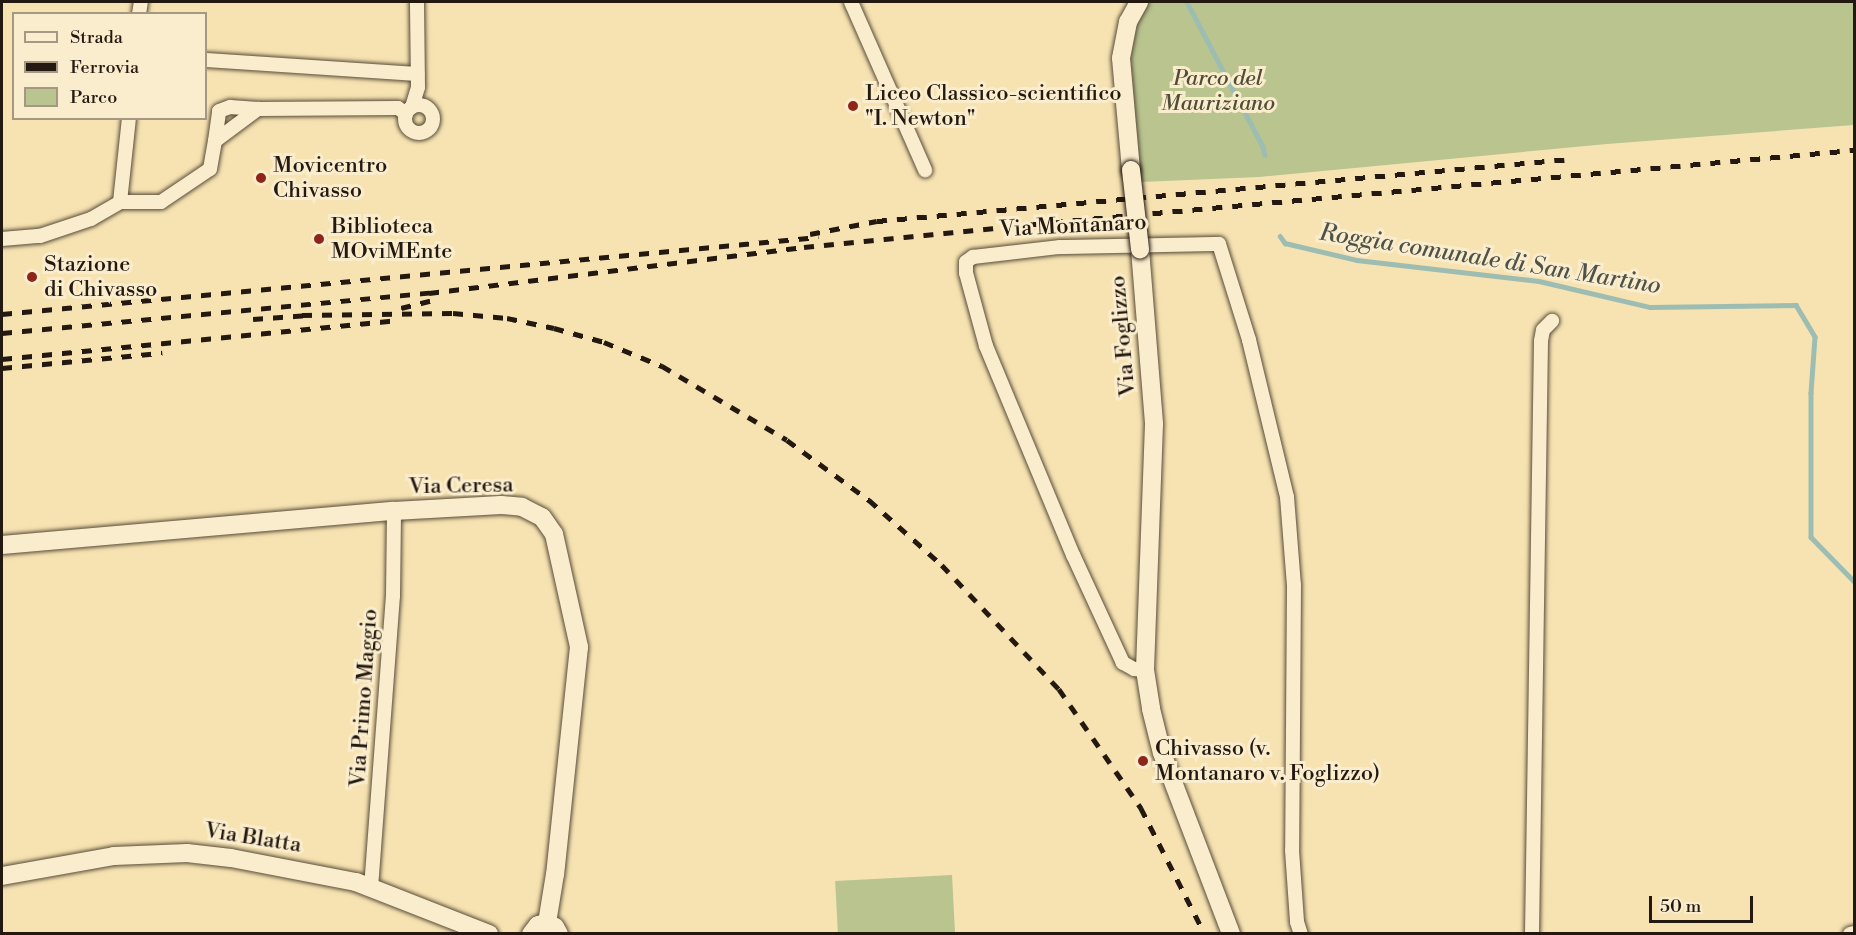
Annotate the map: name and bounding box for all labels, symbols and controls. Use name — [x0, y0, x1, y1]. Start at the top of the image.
legend — [12, 12, 207, 120]
text: Strada — [70, 26, 123, 49]
text: Ferrovia — [70, 56, 139, 79]
park label: Parco del Mauriziano — [1161, 65, 1275, 116]
place label: Liceo Classico-scientifico "I. Newton" — [865, 80, 1122, 132]
text: Parco — [70, 86, 117, 109]
marker: Liceo Classico-scientifico "I. Newton" — [846, 99, 860, 113]
place label: Movicentro Chivasso — [273, 152, 387, 204]
marker: Movicentro Chivasso — [254, 171, 268, 185]
street label: Via Montanaro — [999, 209, 1147, 243]
place label: Biblioteca MOviMEnte — [331, 213, 452, 264]
water label: Roggia comunale di San Martino — [1317, 219, 1663, 301]
marker: Biblioteca MOviMEnte — [312, 232, 326, 246]
place label: Stazione di Chivasso — [44, 251, 157, 302]
marker: Stazione di Chivasso — [25, 270, 39, 284]
street label: Via Foglizzo — [1105, 274, 1141, 398]
street label: Via Ceresa — [408, 472, 514, 500]
street label: Via Primo Maggio — [345, 608, 383, 788]
place label: Chivasso (v. Montanaro v. Foglizzo) — [1155, 735, 1380, 786]
marker: Chivasso (v. Montanaro v. Foglizzo) — [1136, 754, 1150, 768]
street label: Via Blatta — [203, 817, 303, 859]
scale bar — [1652, 884, 1756, 922]
text: 50 m — [1660, 895, 1701, 918]

